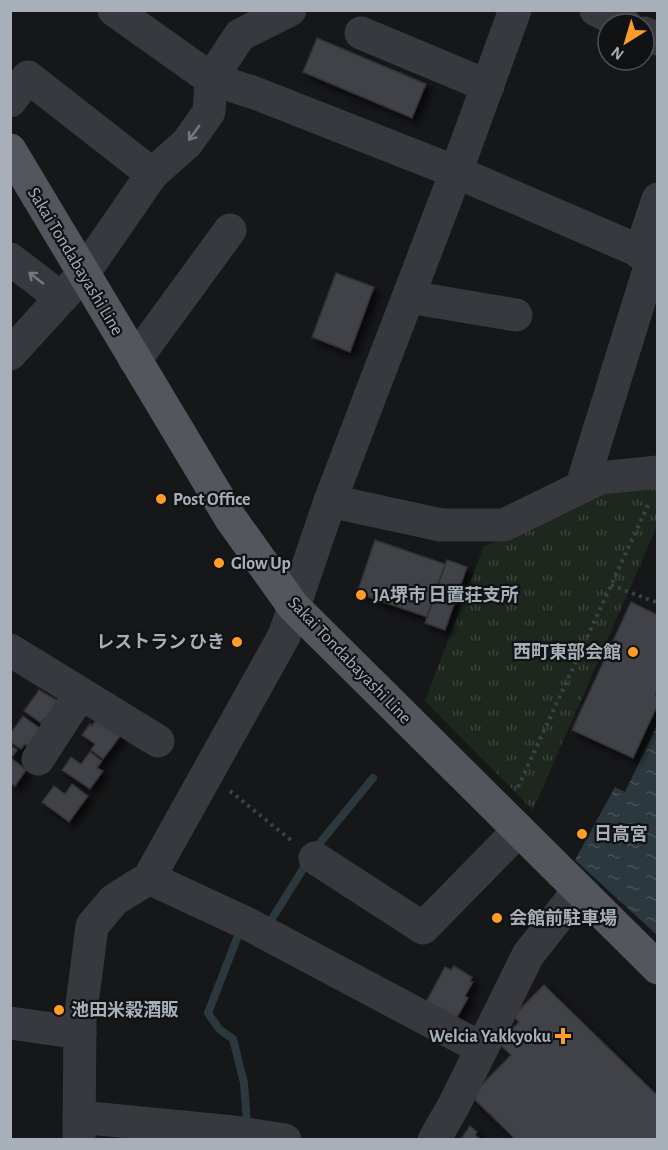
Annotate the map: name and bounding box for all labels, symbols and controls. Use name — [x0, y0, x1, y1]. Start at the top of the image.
north arrow — [596, 12, 656, 72]
text: N — [608, 43, 627, 63]
one-way arrow — [188, 124, 200, 140]
street label: Sakai Tondabayashi Line — [24, 184, 126, 339]
one-way arrow — [28, 272, 44, 285]
place label: Post Office — [173, 491, 251, 509]
marker: Post Office — [154, 492, 168, 506]
place label: Glow Up — [231, 555, 291, 573]
marker: Glow Up — [212, 556, 226, 570]
place label: JA堺市 日置荘支所 — [373, 585, 519, 605]
marker: JA堺市 日置荘支所 — [354, 588, 368, 602]
street label: Sakai Tondabayashi Line — [284, 594, 414, 728]
place label: レストラン ひき — [96, 633, 225, 652]
marker: レストラン ひき — [230, 635, 244, 649]
place label: 西町東部会館 — [513, 642, 621, 662]
marker: 西町東部会館 — [626, 645, 640, 659]
place label: 日高宮 — [594, 825, 648, 844]
marker: 日高宮 — [575, 827, 589, 841]
place label: 会館前駐車場 — [509, 908, 617, 928]
marker: 会館前駐車場 — [490, 911, 504, 925]
place label: 池田米穀酒販 — [71, 1000, 179, 1020]
marker: 池田米穀酒販 — [52, 1003, 66, 1017]
place label: Welcia Yakkyoku — [429, 1028, 552, 1046]
marker: Welcia Yakkyoku — [556, 1029, 570, 1043]

